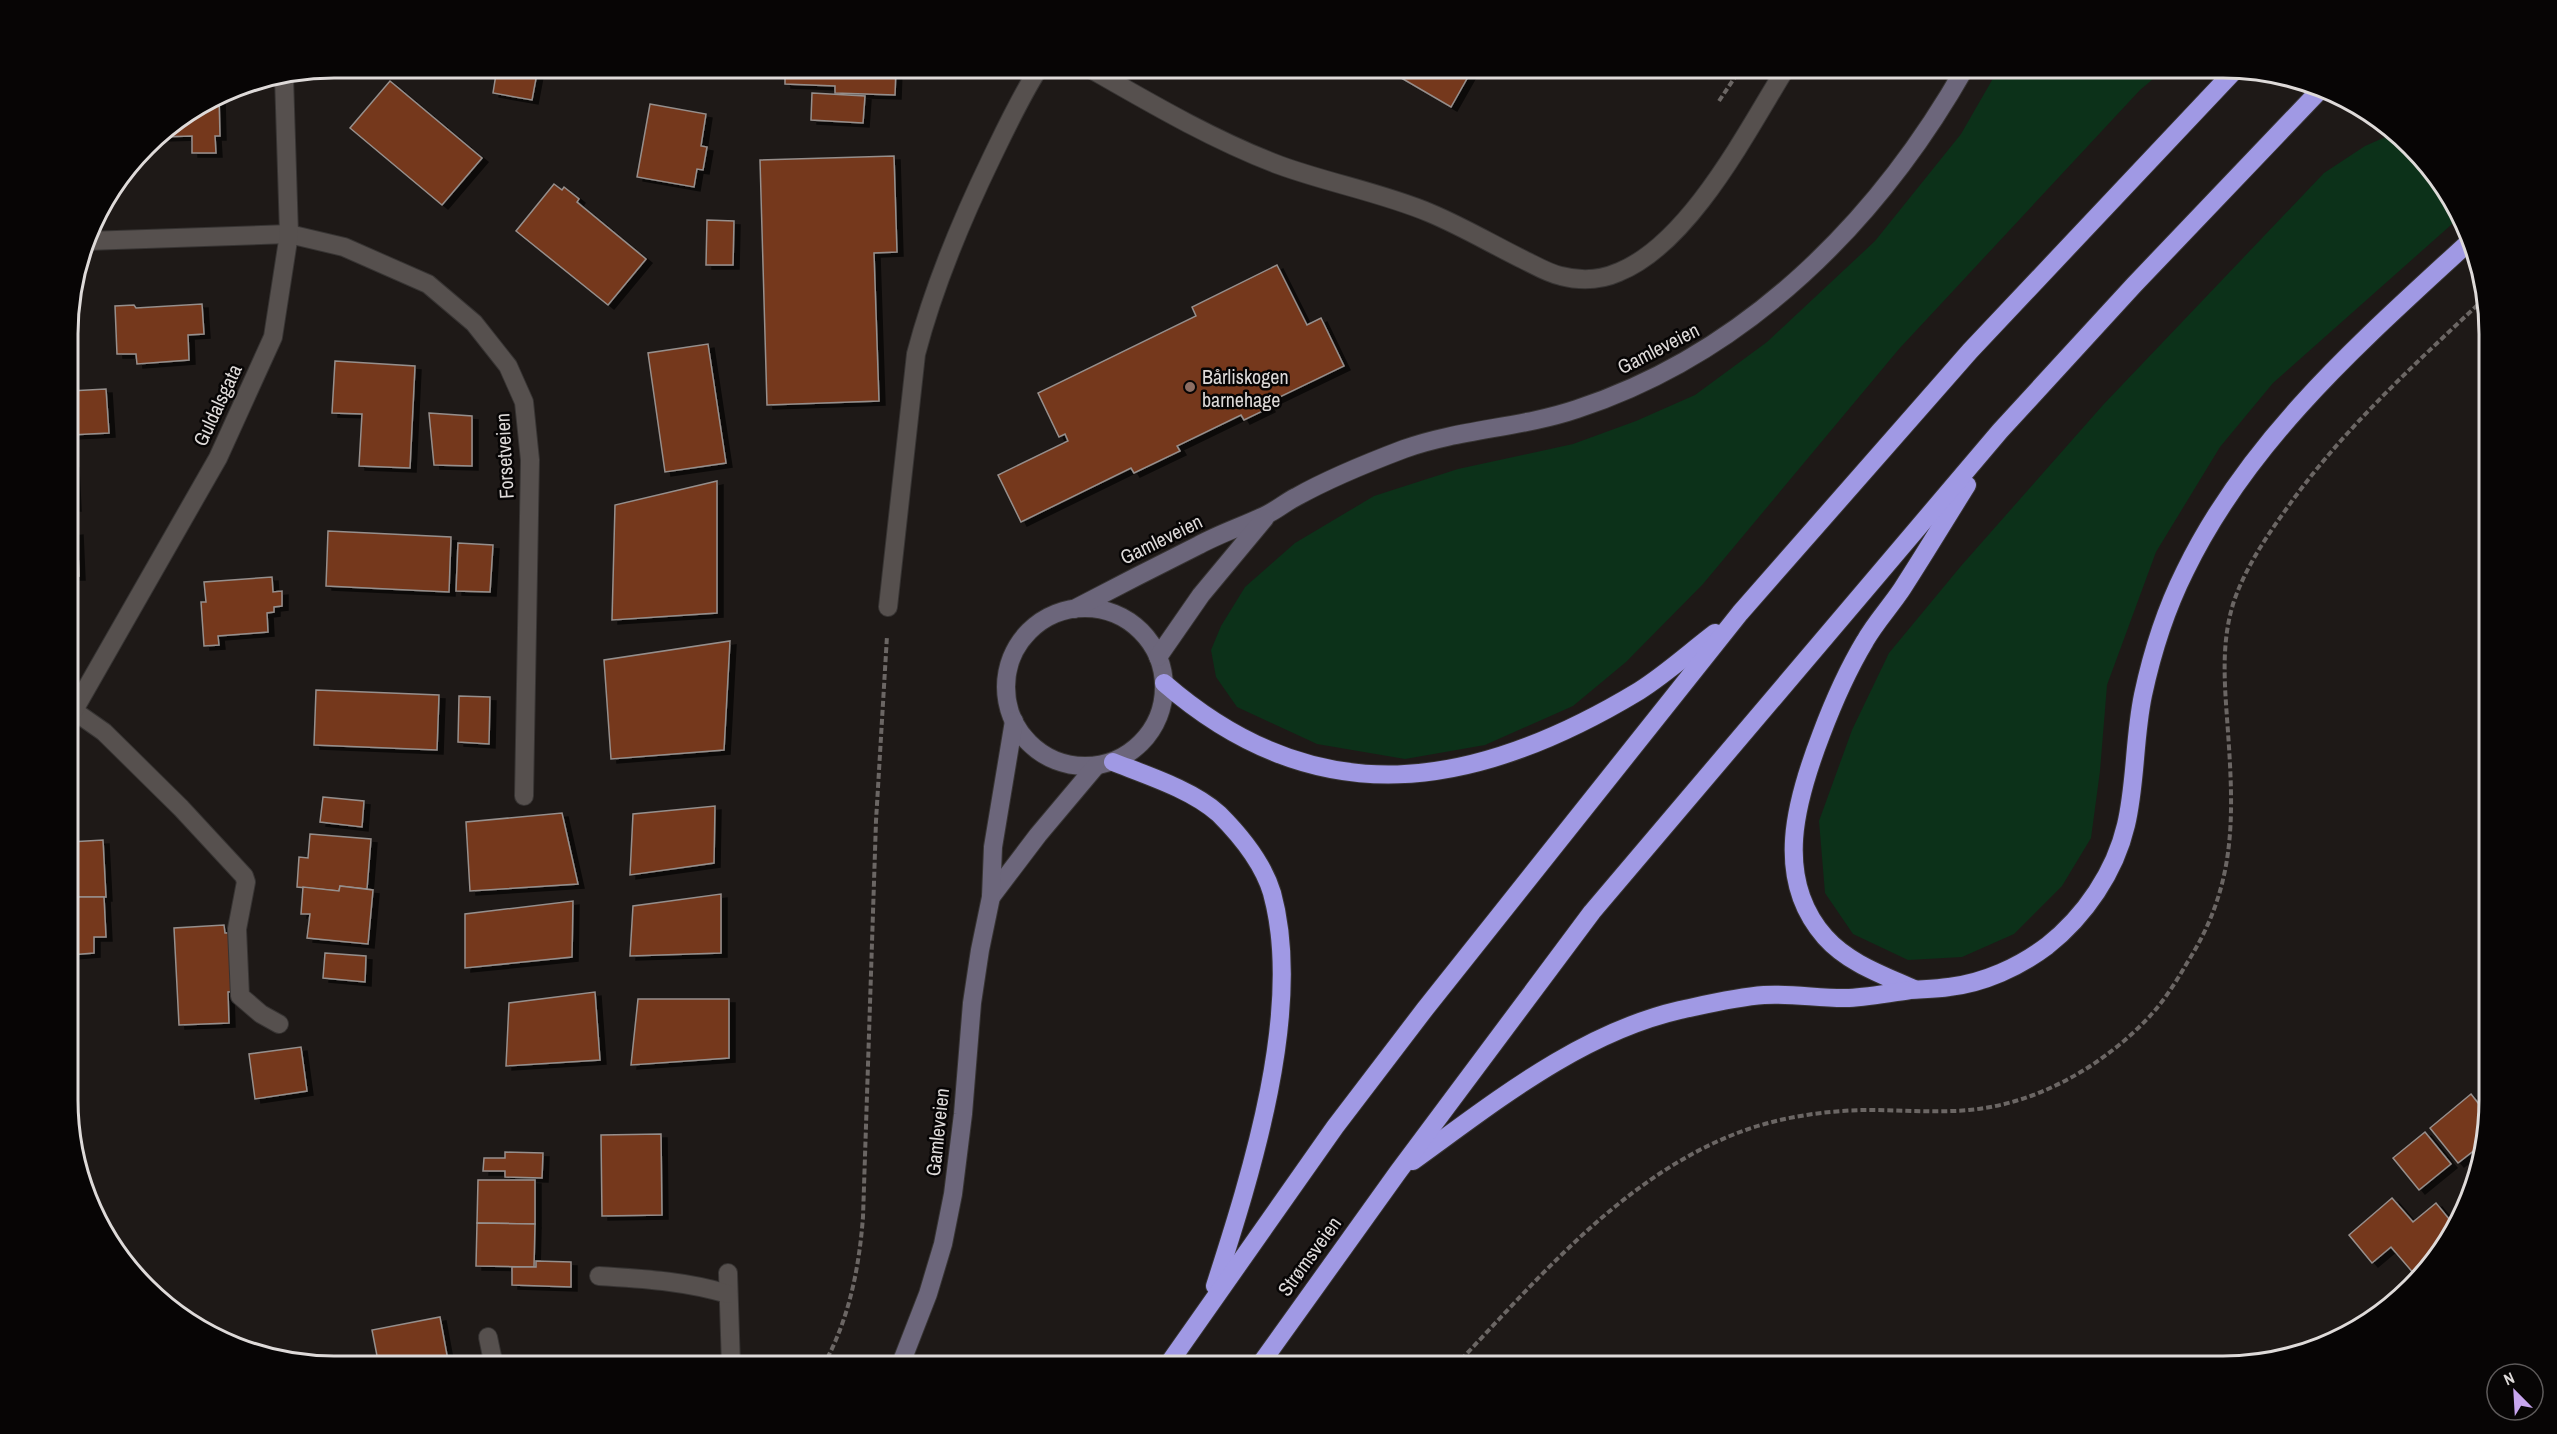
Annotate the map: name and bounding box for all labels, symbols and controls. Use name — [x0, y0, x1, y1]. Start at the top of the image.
street label: Gamleveien — [1612, 316, 1704, 380]
street label: Guldalsgata — [186, 360, 248, 450]
place label: Bårliskogen barnehage — [1202, 363, 1289, 413]
marker: Bårliskogen barnehage — [1183, 380, 1197, 394]
street label: Forsetveien — [488, 412, 520, 500]
street label: Gamleveien — [1115, 507, 1207, 571]
street label: Gamleveien — [919, 1087, 955, 1177]
street label: Strømsveien — [1271, 1211, 1347, 1301]
north arrow — [2485, 1362, 2545, 1422]
text: N — [2500, 1366, 2518, 1390]

